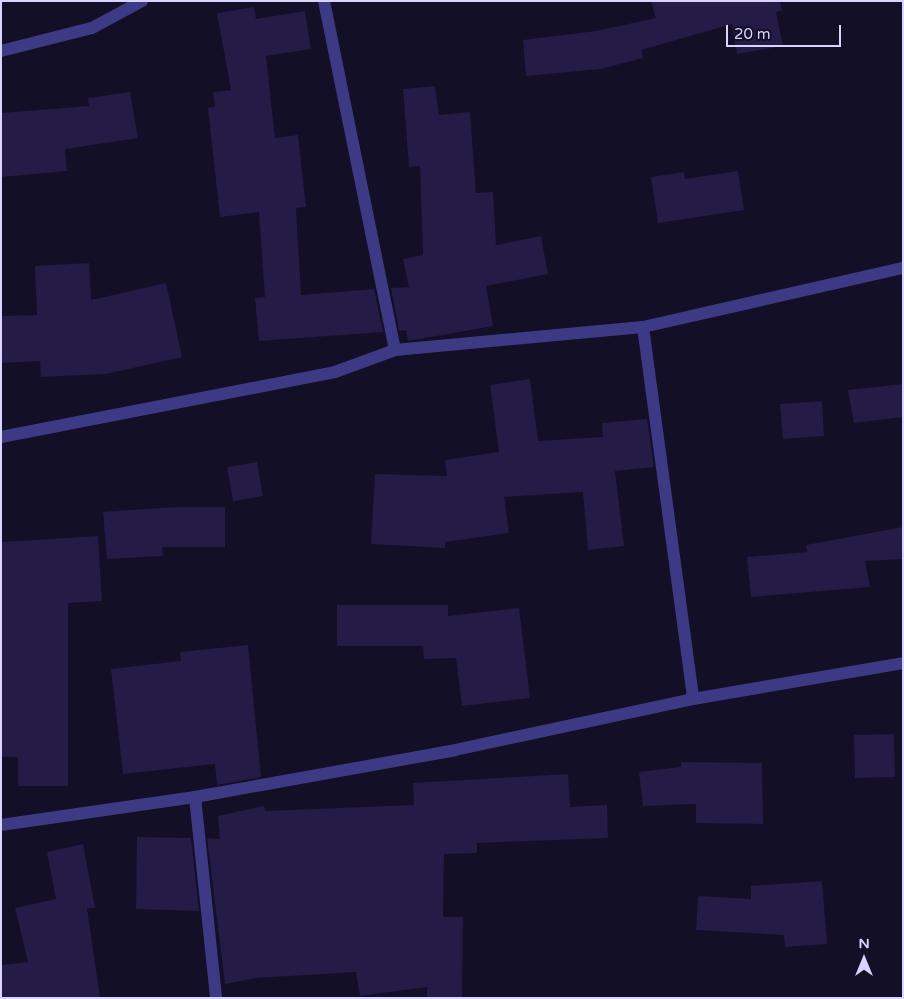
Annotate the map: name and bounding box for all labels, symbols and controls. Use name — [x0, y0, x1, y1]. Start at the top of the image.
scale bar — [729, 15, 844, 47]
text: 20 m — [734, 25, 771, 43]
north arrow — [839, 934, 889, 984]
text: N — [858, 935, 870, 952]

